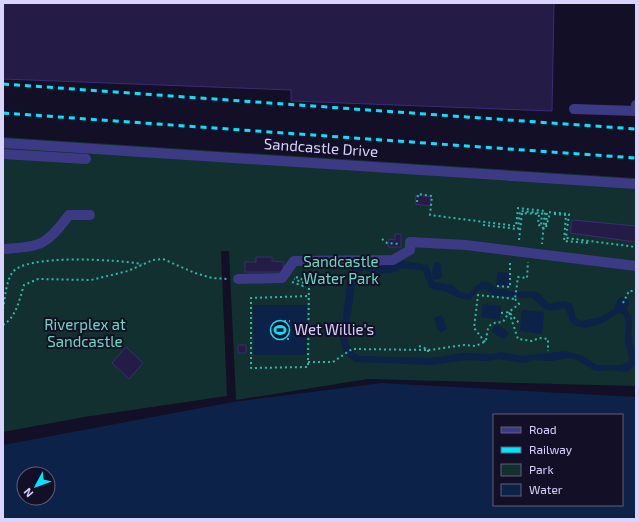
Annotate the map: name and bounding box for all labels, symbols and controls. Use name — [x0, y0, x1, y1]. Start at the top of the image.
street label: Sandcastle Drive — [263, 134, 379, 160]
park label: Sandcastle Water Park — [303, 252, 379, 287]
park label: Riverplex at Sandcastle — [44, 315, 126, 350]
sports icon: Wet Willie's — [269, 319, 291, 341]
place label: Wet Willie's — [294, 320, 374, 338]
legend — [493, 414, 623, 506]
text: Road — [529, 422, 557, 436]
text: Railway — [529, 442, 573, 456]
text: Park — [529, 462, 554, 476]
north arrow — [16, 466, 56, 506]
text: Water — [529, 482, 563, 496]
text: N — [21, 486, 36, 500]

